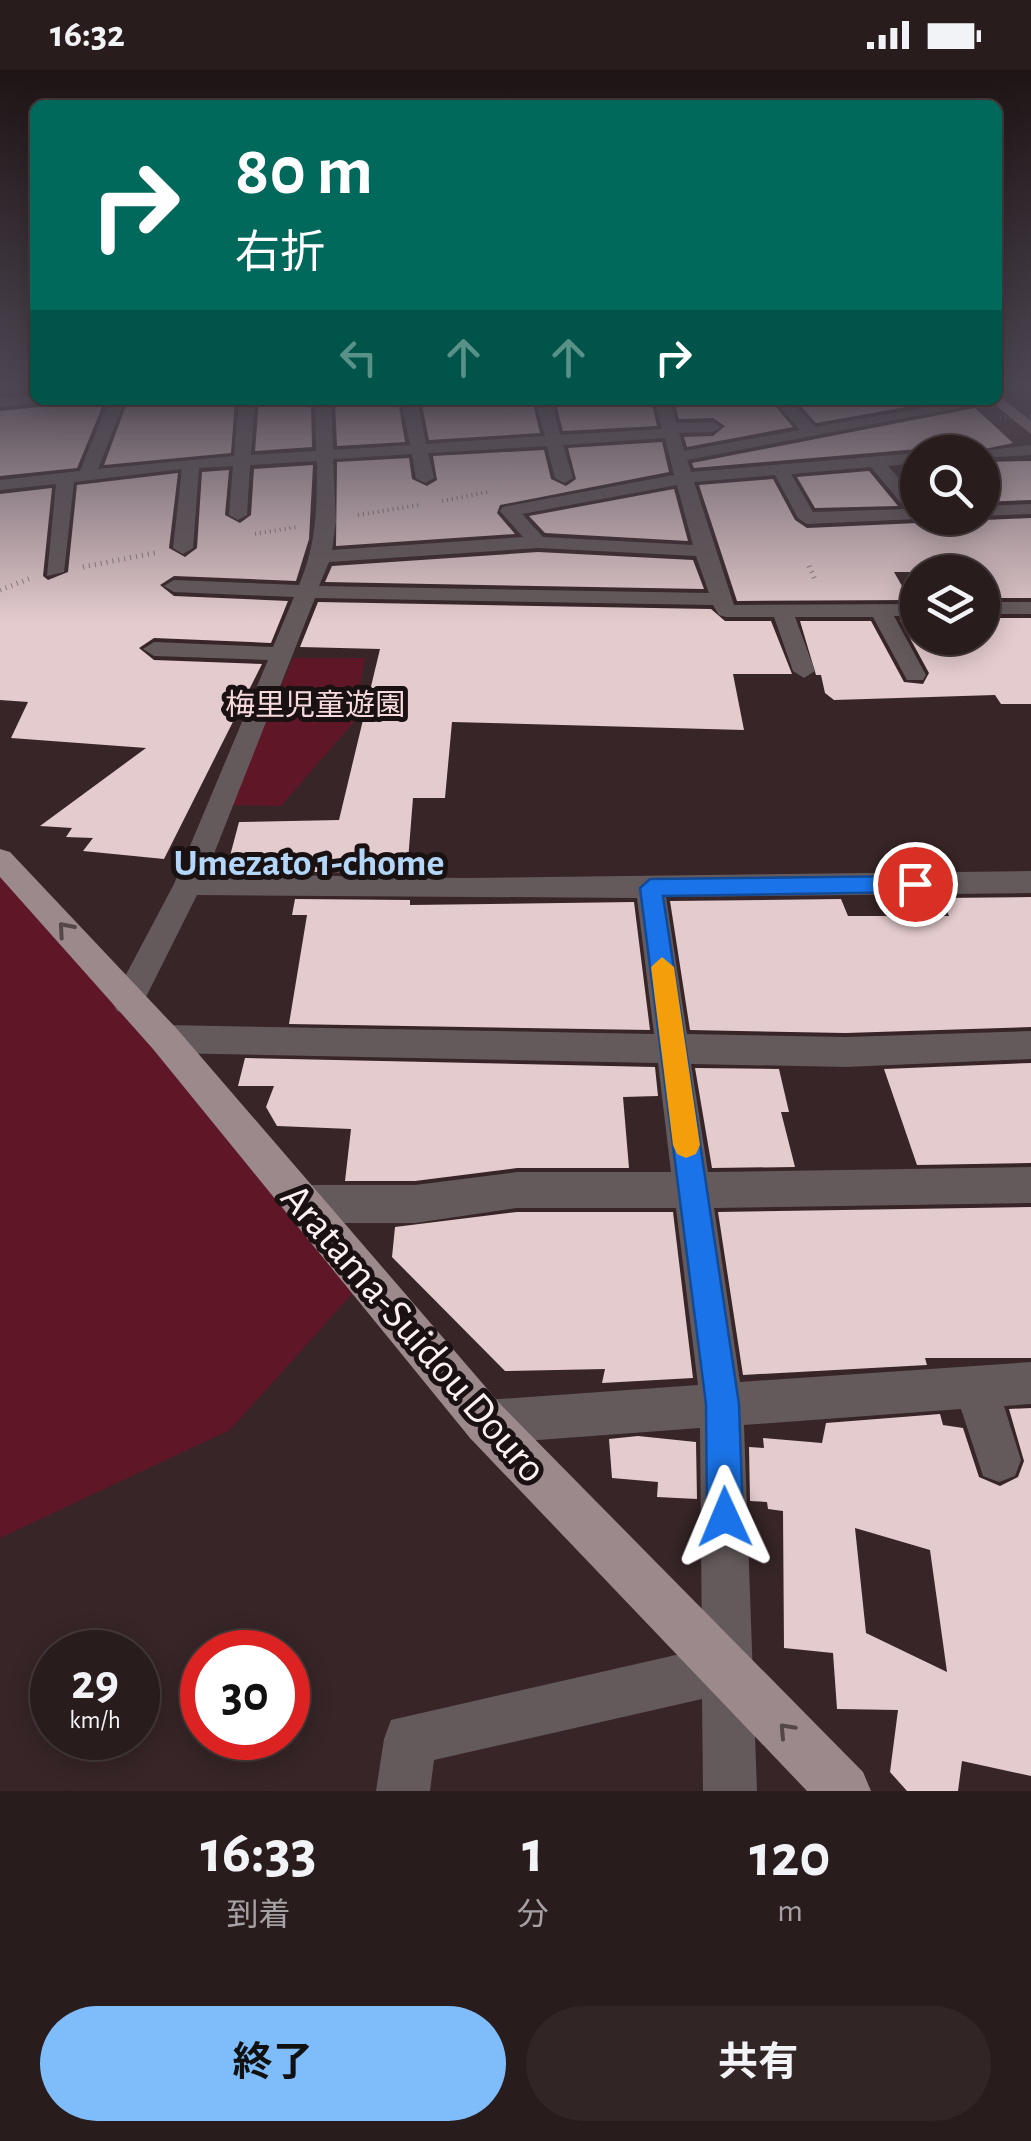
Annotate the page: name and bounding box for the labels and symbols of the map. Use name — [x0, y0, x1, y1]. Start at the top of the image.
park label: 梅里児童遊園 — [225, 689, 405, 721]
pin — [873, 842, 958, 927]
district label: Umezato 1-chome — [174, 845, 444, 883]
one-way arrow — [58, 923, 76, 941]
street label: Aratama-Suidou Douro — [273, 1176, 554, 1490]
position arrow — [673, 1465, 777, 1569]
speed limit sign: 30 — [180, 1630, 310, 1760]
one-way arrow — [780, 1723, 798, 1741]

